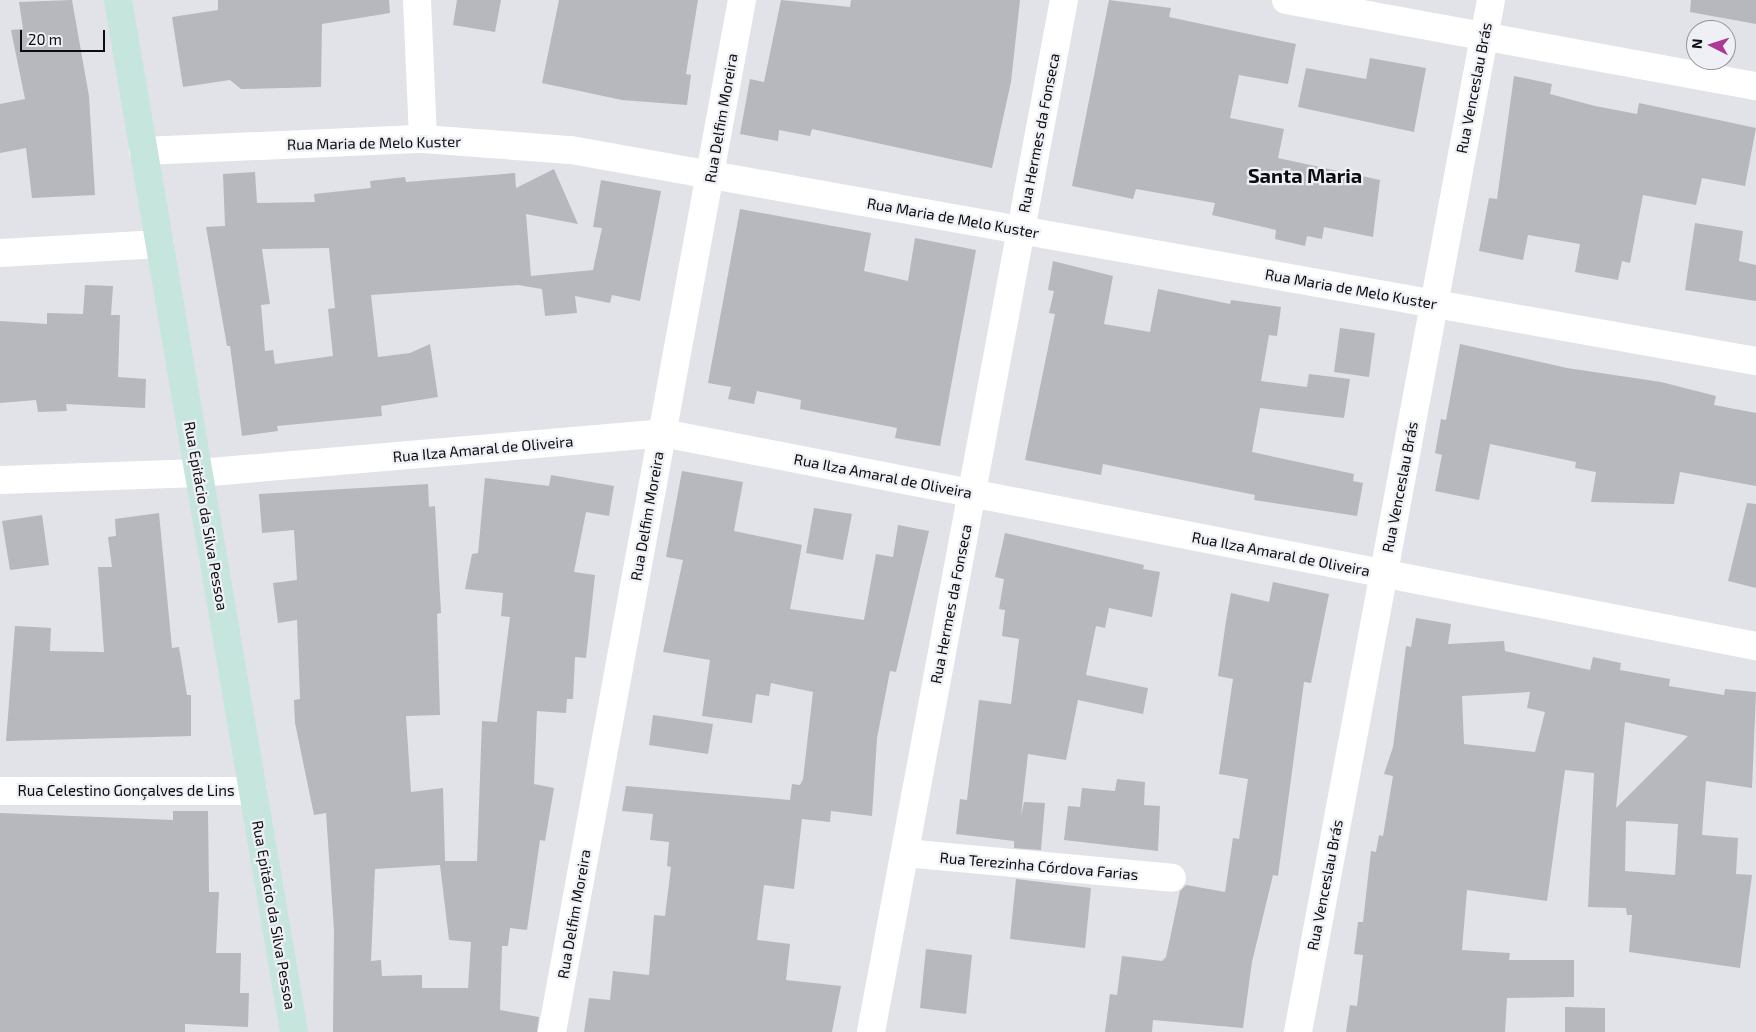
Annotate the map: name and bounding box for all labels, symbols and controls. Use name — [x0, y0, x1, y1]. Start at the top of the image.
scale bar — [22, 20, 108, 52]
north arrow — [1686, 20, 1736, 70]
street label: Rua Venceslau Brás — [1452, 21, 1496, 155]
text: 20 m — [28, 30, 62, 48]
text: N — [1688, 38, 1705, 50]
street label: Rua Delfim Moreira — [701, 52, 741, 184]
street label: Rua Hermes da Fonseca — [1015, 52, 1063, 214]
street label: Rua Maria de Melo Kuster — [287, 132, 461, 154]
district label: Santa Maria — [1248, 163, 1362, 187]
street label: Rua Maria de Melo Kuster — [866, 194, 1040, 242]
street label: Rua Maria de Melo Kuster — [1264, 265, 1438, 313]
street label: Rua Epitácio da Silva Pessoa — [180, 420, 232, 612]
street label: Rua Venceslau Brás — [1378, 420, 1422, 554]
street label: Rua Ilza Amaral de Oliveira — [392, 432, 574, 466]
street label: Rua Delfim Moreira — [627, 450, 667, 582]
street label: Rua Ilza Amaral de Oliveira — [792, 450, 974, 502]
street label: Rua Hermes da Fonseca — [927, 523, 975, 685]
street label: Rua Ilza Amaral de Oliveira — [1190, 528, 1372, 580]
street label: Rua Celestino Gonçalves de Lins — [17, 782, 235, 800]
street label: Rua Venceslau Brás — [1303, 818, 1347, 952]
street label: Rua Epitácio da Silva Pessoa — [248, 819, 300, 1011]
street label: Rua Delfim Moreira — [554, 848, 594, 980]
street label: Rua Terezinha Córdova Farias — [939, 848, 1139, 884]

